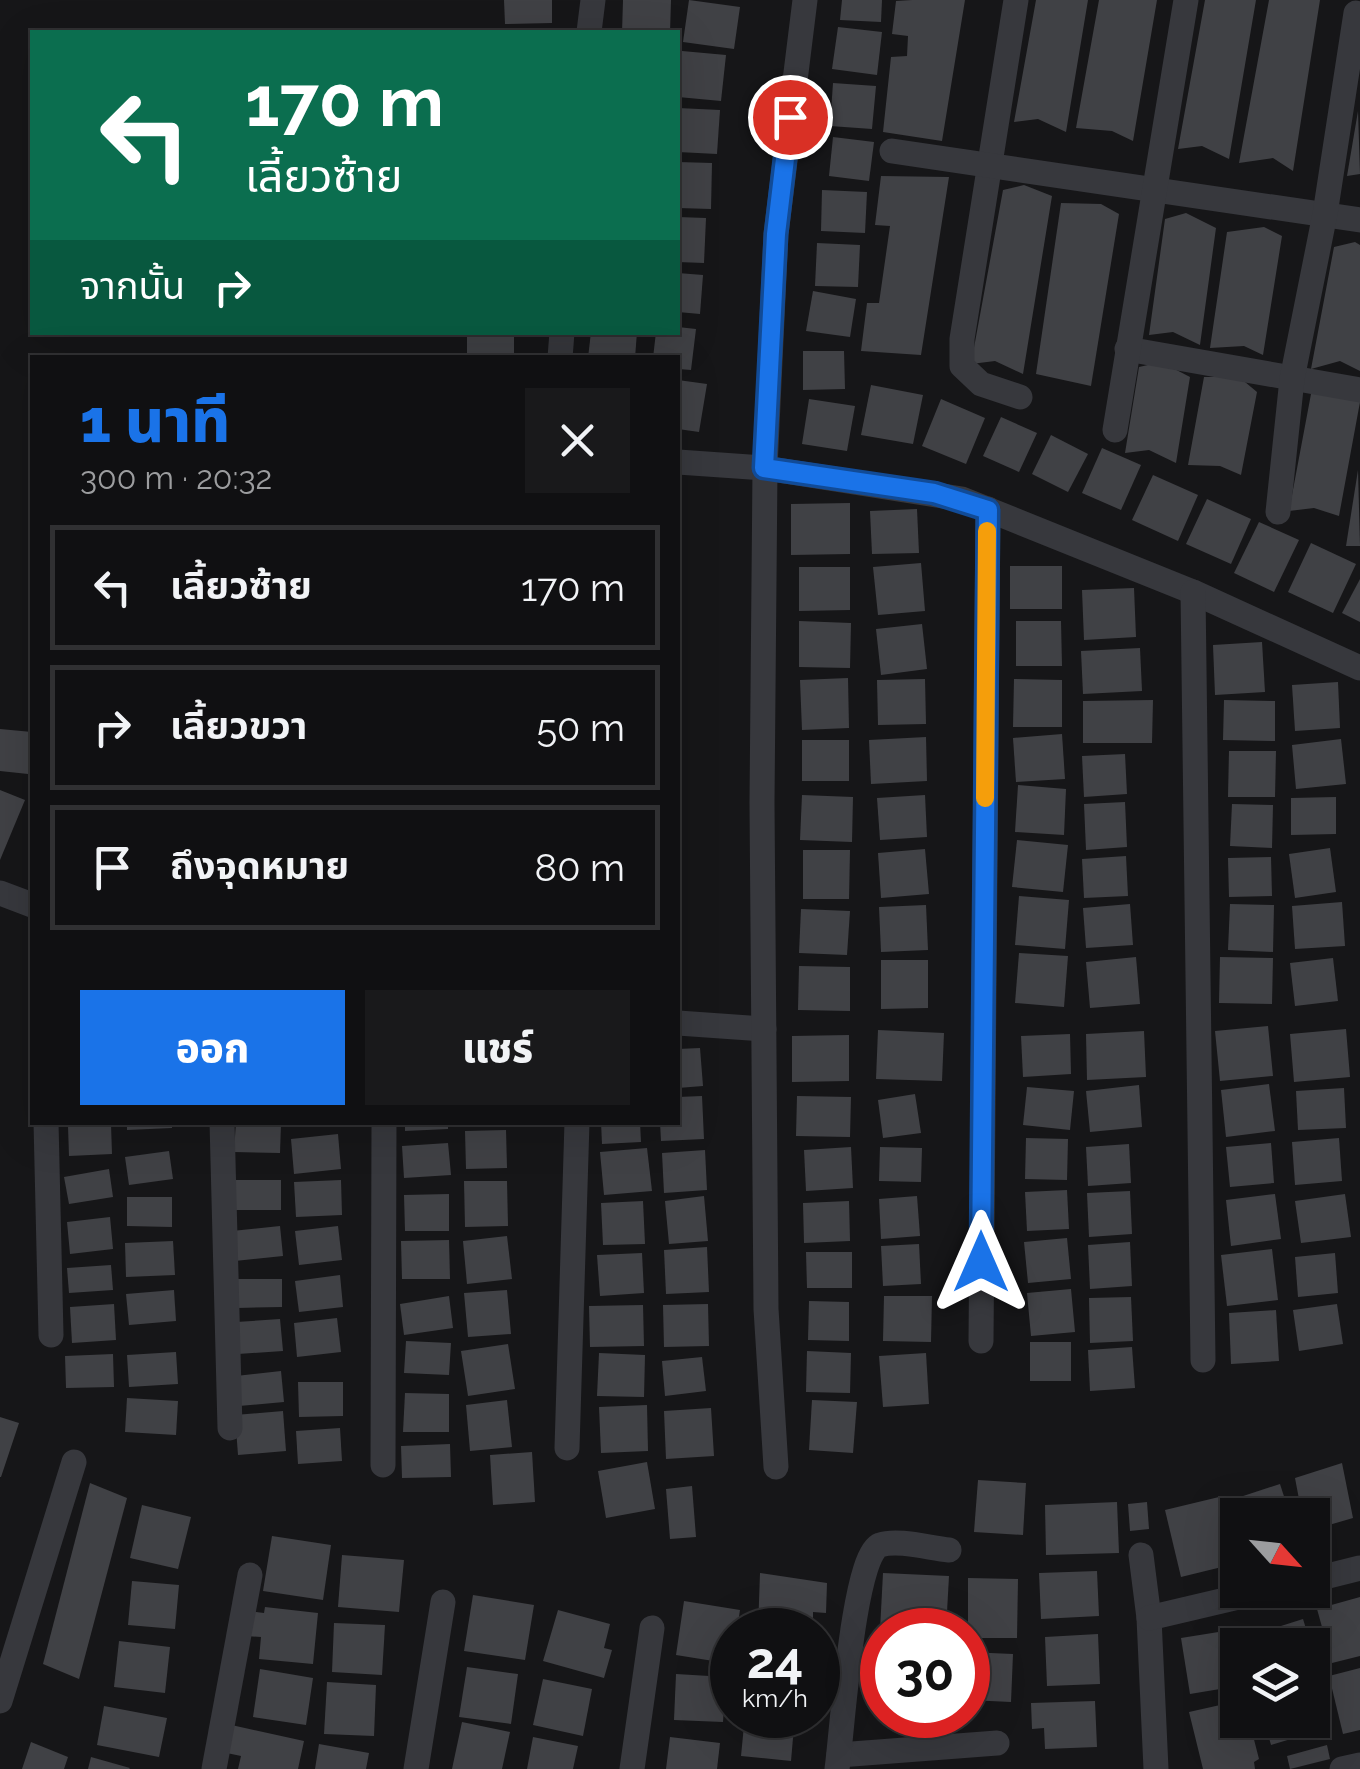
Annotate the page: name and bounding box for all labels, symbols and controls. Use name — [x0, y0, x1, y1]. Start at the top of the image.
text: 170 m — [245, 60, 444, 142]
icon: left — [80, 70, 210, 200]
pin — [748, 75, 833, 160]
icon: arrive — [763, 90, 818, 145]
text: เลี้ยวซ้าย — [245, 150, 402, 203]
icon: right — [205, 260, 260, 315]
text: จากนั้น — [80, 263, 185, 308]
text: 1 นาที — [80, 386, 230, 456]
button: close — [525, 388, 630, 493]
text: 300 m · 20:32 — [80, 459, 272, 496]
icon: left — [85, 560, 140, 615]
text: เลี้ยวซ้าย — [170, 563, 312, 608]
text: 170 m — [521, 565, 625, 610]
icon: right — [85, 700, 140, 755]
text: เลี้ยวขวา — [170, 703, 307, 748]
text: 50 m — [536, 705, 625, 750]
icon: arrive — [85, 840, 140, 895]
text: ถึงจุดหมาย — [170, 843, 349, 888]
text: 80 m — [535, 845, 625, 890]
button: ออก — [80, 990, 345, 1105]
button: แชร์ — [365, 990, 630, 1105]
position arrow — [929, 1210, 1033, 1314]
north arrow — [1220, 1498, 1330, 1608]
map controls — [1220, 1498, 1330, 1738]
speed limit sign: 30 — [860, 1608, 990, 1738]
button: layers — [1220, 1628, 1330, 1738]
text: 24 — [747, 1631, 803, 1690]
text: km/h — [742, 1683, 808, 1713]

